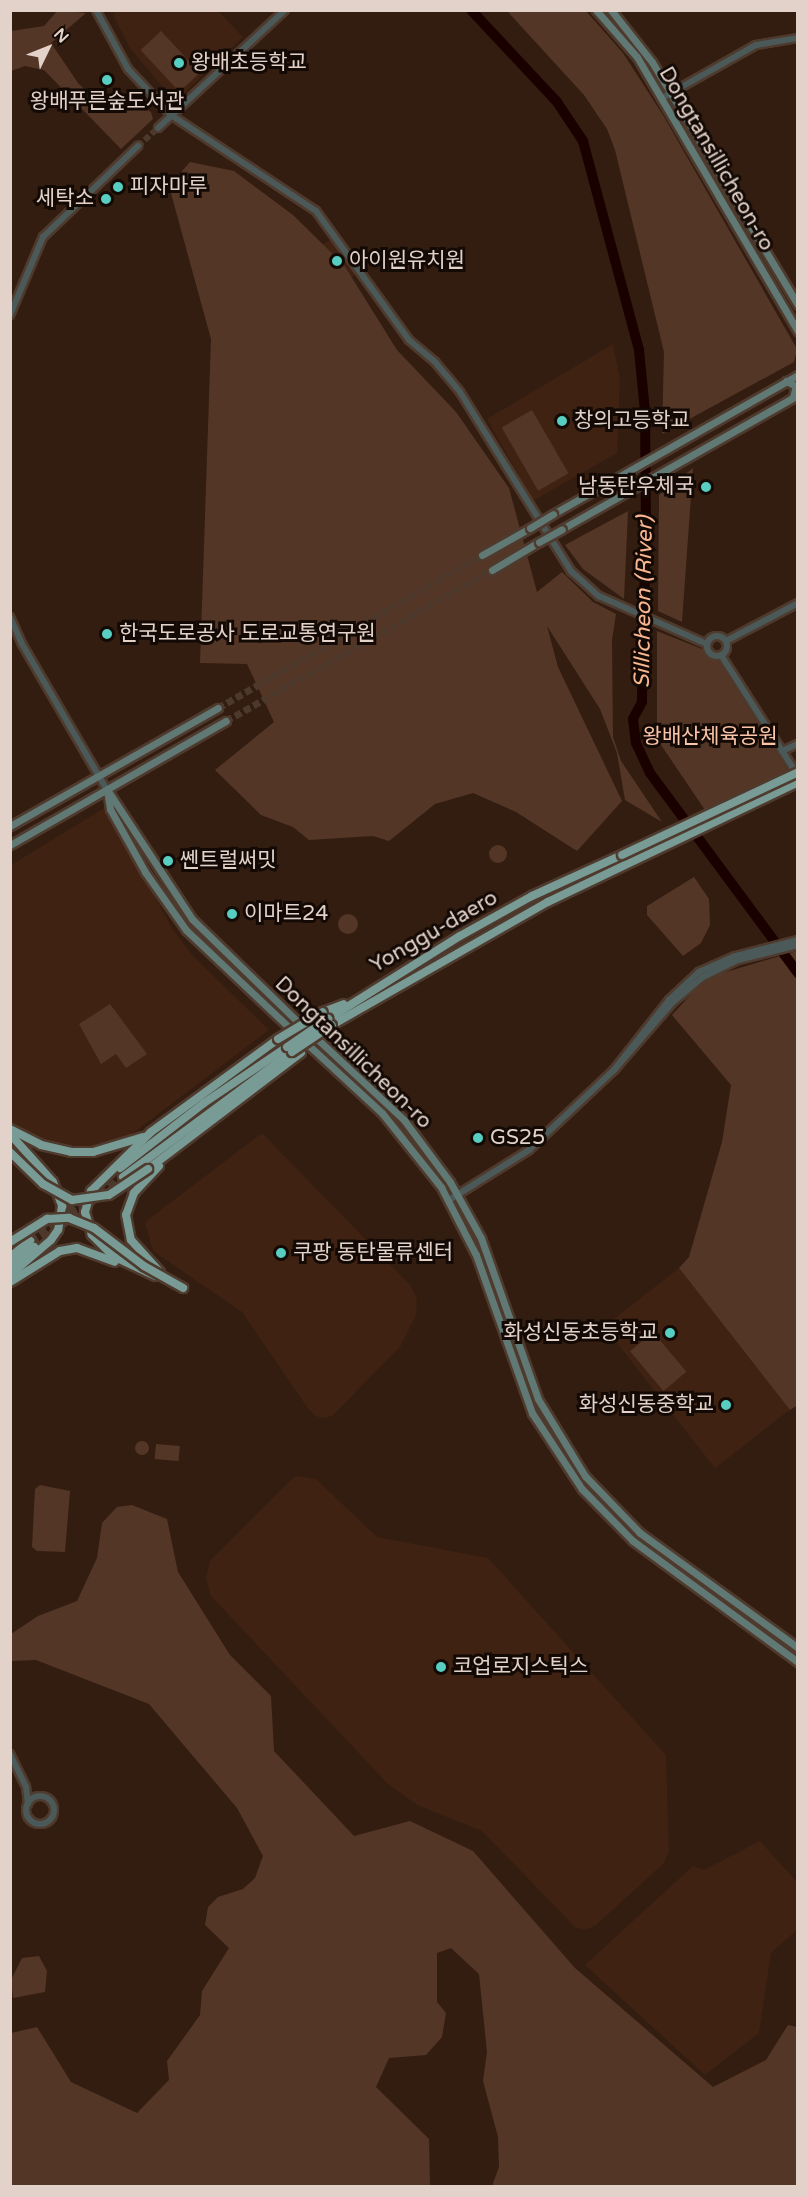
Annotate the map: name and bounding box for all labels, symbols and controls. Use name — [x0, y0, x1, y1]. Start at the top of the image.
north arrow — [18, 18, 78, 78]
text: N — [49, 24, 73, 47]
place label: 왕배초등학교 — [191, 50, 307, 76]
marker: 왕배초등학교 — [172, 56, 186, 70]
street label: Dongtansillicheon-ro — [653, 63, 779, 255]
marker: 왕배푸른숲도서관 — [100, 73, 114, 87]
place label: 왕배푸른숲도서관 — [30, 89, 184, 115]
place label: 피자마루 — [130, 174, 207, 200]
marker: 피자마루 — [111, 180, 125, 194]
place label: 세탁소 — [36, 186, 94, 212]
marker: 세탁소 — [99, 192, 113, 206]
place label: 아이원유치원 — [349, 248, 465, 274]
marker: 아이원유치원 — [330, 254, 344, 268]
place label: 창의고등학교 — [574, 408, 690, 434]
marker: 창의고등학교 — [555, 414, 569, 428]
place label: 남동탄우체국 — [578, 474, 694, 500]
marker: 남동탄우체국 — [699, 480, 713, 494]
water label: Sillicheon (River) — [629, 516, 659, 688]
place label: 한국도로공사 도로교통연구원 — [119, 621, 376, 647]
marker: 한국도로공사 도로교통연구원 — [100, 627, 114, 641]
park label: 왕배산체육공원 — [642, 724, 778, 750]
place label: 쎈트럴써밋 — [180, 848, 277, 874]
marker: 쎈트럴써밋 — [161, 854, 175, 868]
street label: Yonggu-daero — [366, 885, 502, 979]
place label: 이마트24 — [244, 901, 328, 927]
marker: 이마트24 — [225, 907, 239, 921]
street label: Dongtansillicheon-ro — [269, 972, 437, 1134]
place label: GS25 — [490, 1125, 545, 1151]
marker: GS25 — [471, 1131, 485, 1145]
place label: 쿠팡 동탄물류센터 — [293, 1240, 453, 1266]
marker: 쿠팡 동탄물류센터 — [274, 1246, 288, 1260]
place label: 화성신동초등학교 — [503, 1320, 658, 1346]
marker: 화성신동초등학교 — [663, 1326, 677, 1340]
place label: 화성신동중학교 — [579, 1392, 714, 1418]
marker: 화성신동중학교 — [719, 1398, 733, 1412]
place label: 코업로지스틱스 — [453, 1654, 588, 1680]
marker: 코업로지스틱스 — [434, 1660, 448, 1674]

